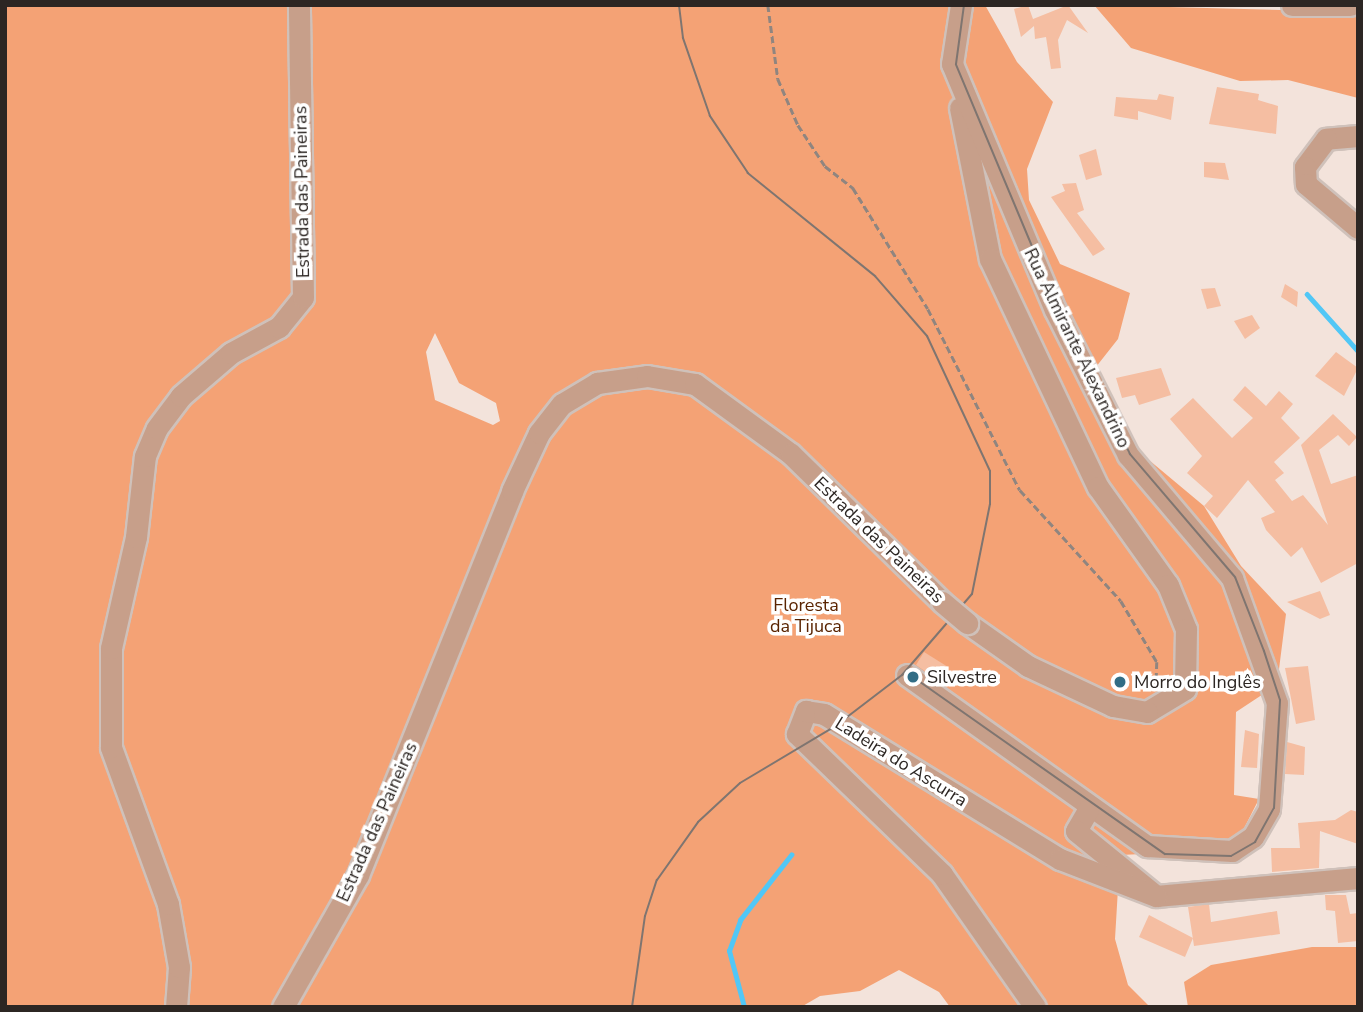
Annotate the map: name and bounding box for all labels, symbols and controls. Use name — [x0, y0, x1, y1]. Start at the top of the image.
street label: Estrada das Paineiras — [290, 106, 314, 278]
street label: Rua Almirante Alexandrino — [1019, 245, 1135, 451]
street label: Estrada das Paineiras — [810, 472, 948, 608]
park label: Floresta da Tijuca — [770, 595, 842, 638]
place label: Silvestre — [927, 666, 997, 688]
marker: Silvestre — [905, 669, 921, 685]
place label: Morro do Inglês — [1134, 671, 1261, 693]
marker: Morro do Inglês — [1112, 674, 1128, 690]
street label: Ladeira do Ascurra — [831, 713, 971, 811]
street label: Estrada das Paineiras — [332, 739, 422, 905]

